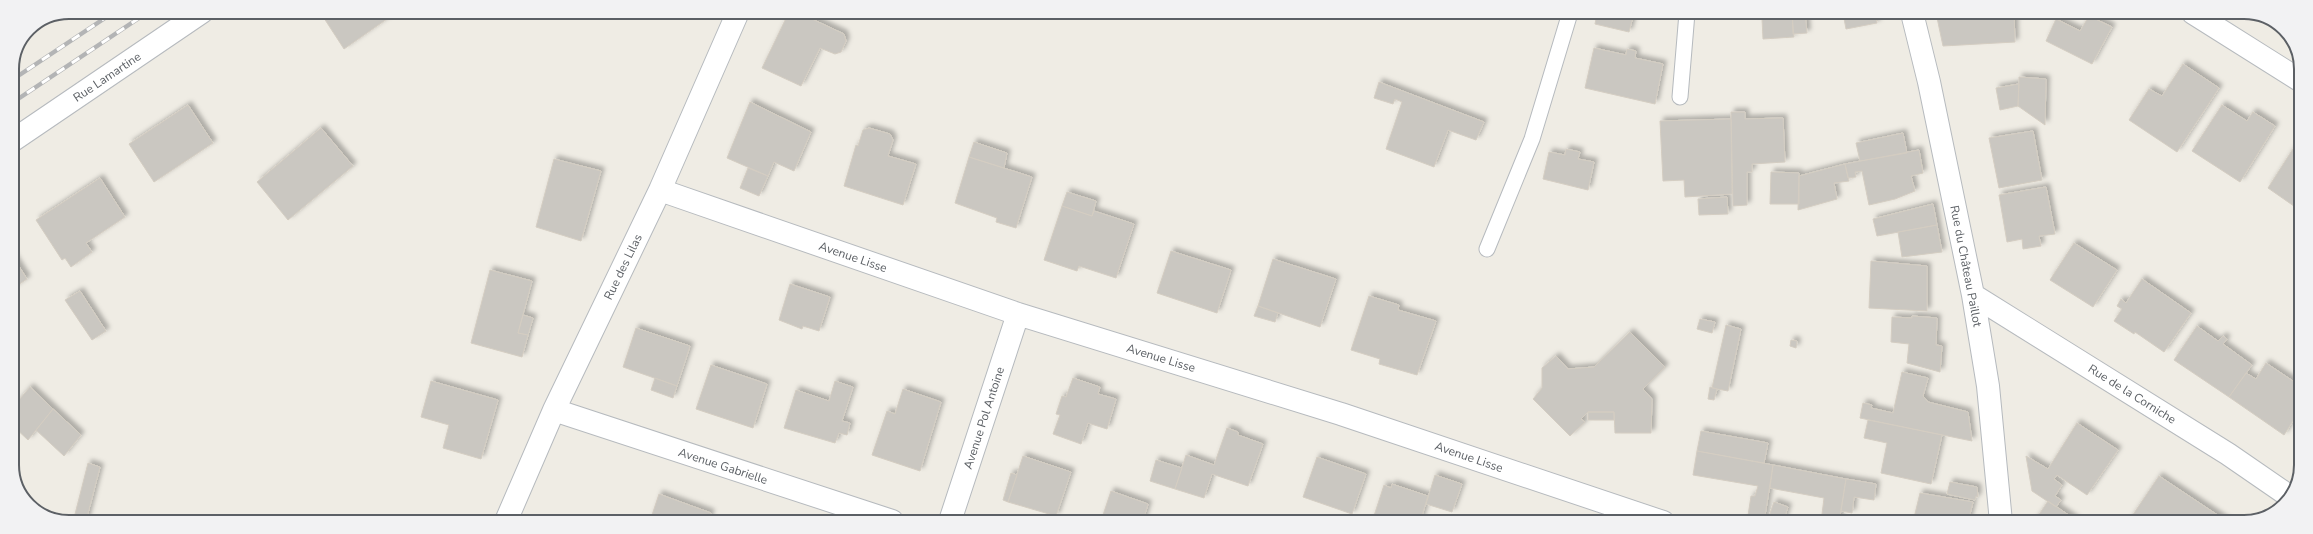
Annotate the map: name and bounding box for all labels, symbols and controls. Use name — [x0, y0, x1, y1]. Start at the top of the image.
street label: Rue Lamartine — [70, 48, 144, 106]
street label: Rue du Château Paillot — [1946, 204, 1986, 329]
street label: Rue des Lilas — [600, 231, 646, 303]
street label: Avenue Lisse — [817, 238, 889, 276]
street label: Avenue Lisse — [1125, 340, 1197, 376]
street label: Rue de la Corniche — [2085, 361, 2179, 427]
street label: Avenue Pol Antoine — [960, 365, 1008, 471]
street label: Avenue Lisse — [1433, 438, 1505, 476]
street label: Avenue Gabrielle — [676, 444, 770, 488]

